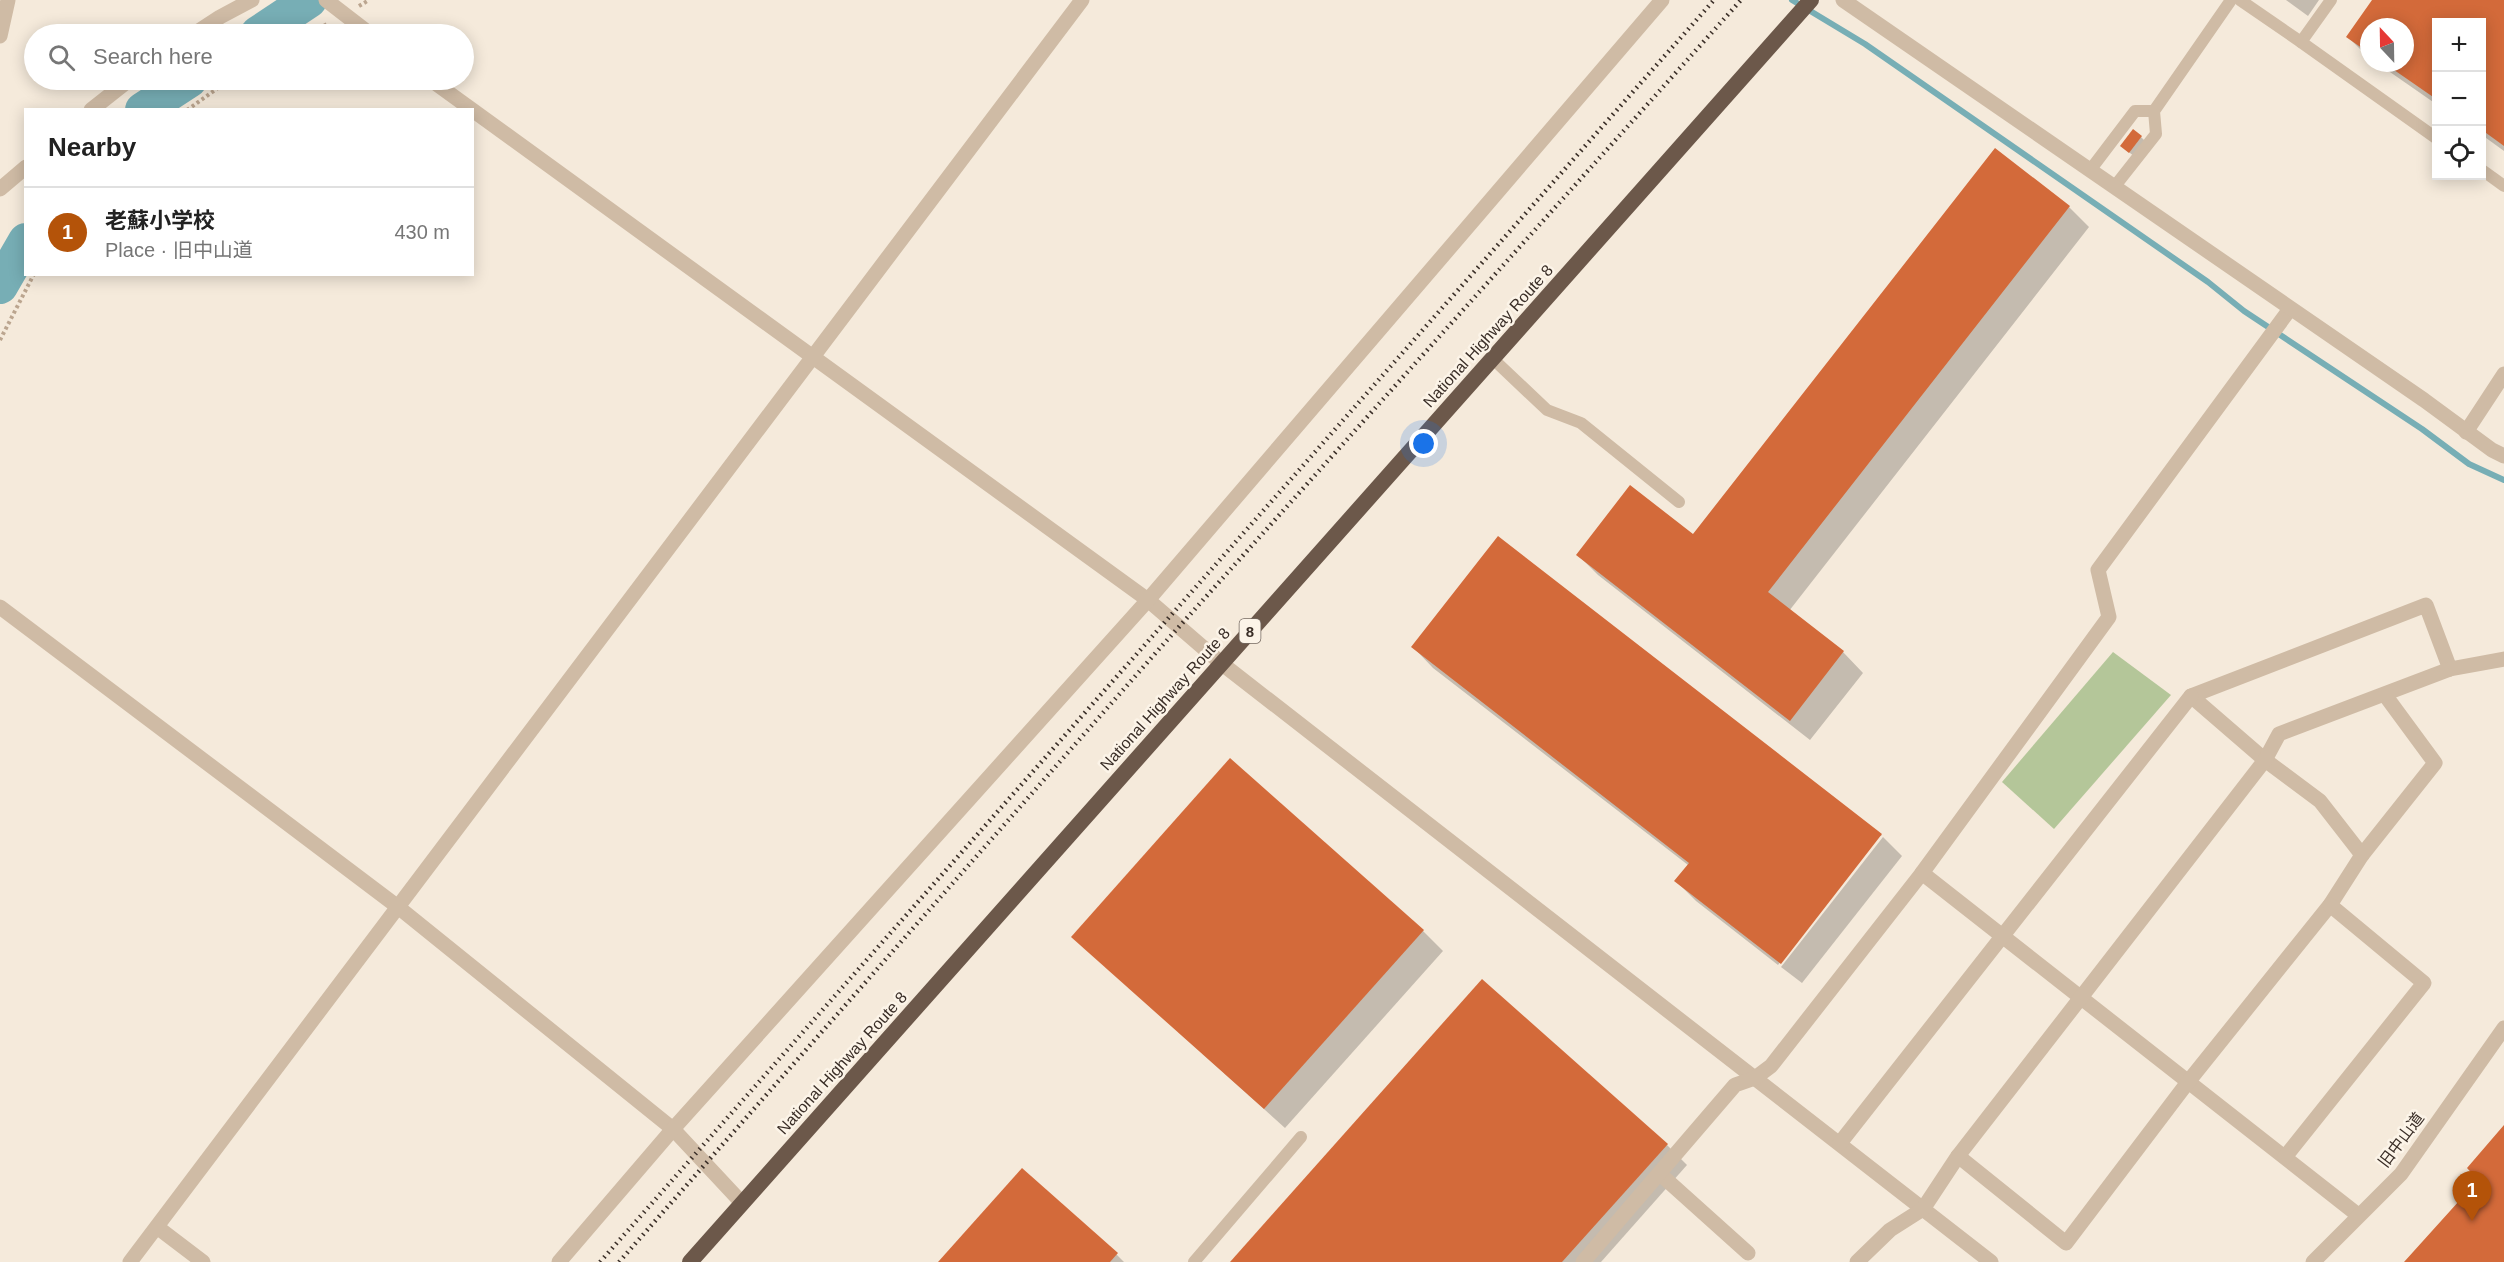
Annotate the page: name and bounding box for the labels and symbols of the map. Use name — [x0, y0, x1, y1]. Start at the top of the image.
north arrow — [2360, 18, 2414, 72]
street label: National Highway Route 8 — [1420, 262, 1556, 410]
your location — [1409, 429, 1438, 458]
road number: 8 — [1240, 619, 1260, 643]
street label: National Highway Route 8 — [1097, 625, 1233, 773]
street label: National Highway Route 8 — [774, 989, 910, 1137]
street label: 旧中山道 — [2375, 1109, 2427, 1171]
pin: 1 — [2452, 1172, 2492, 1221]

